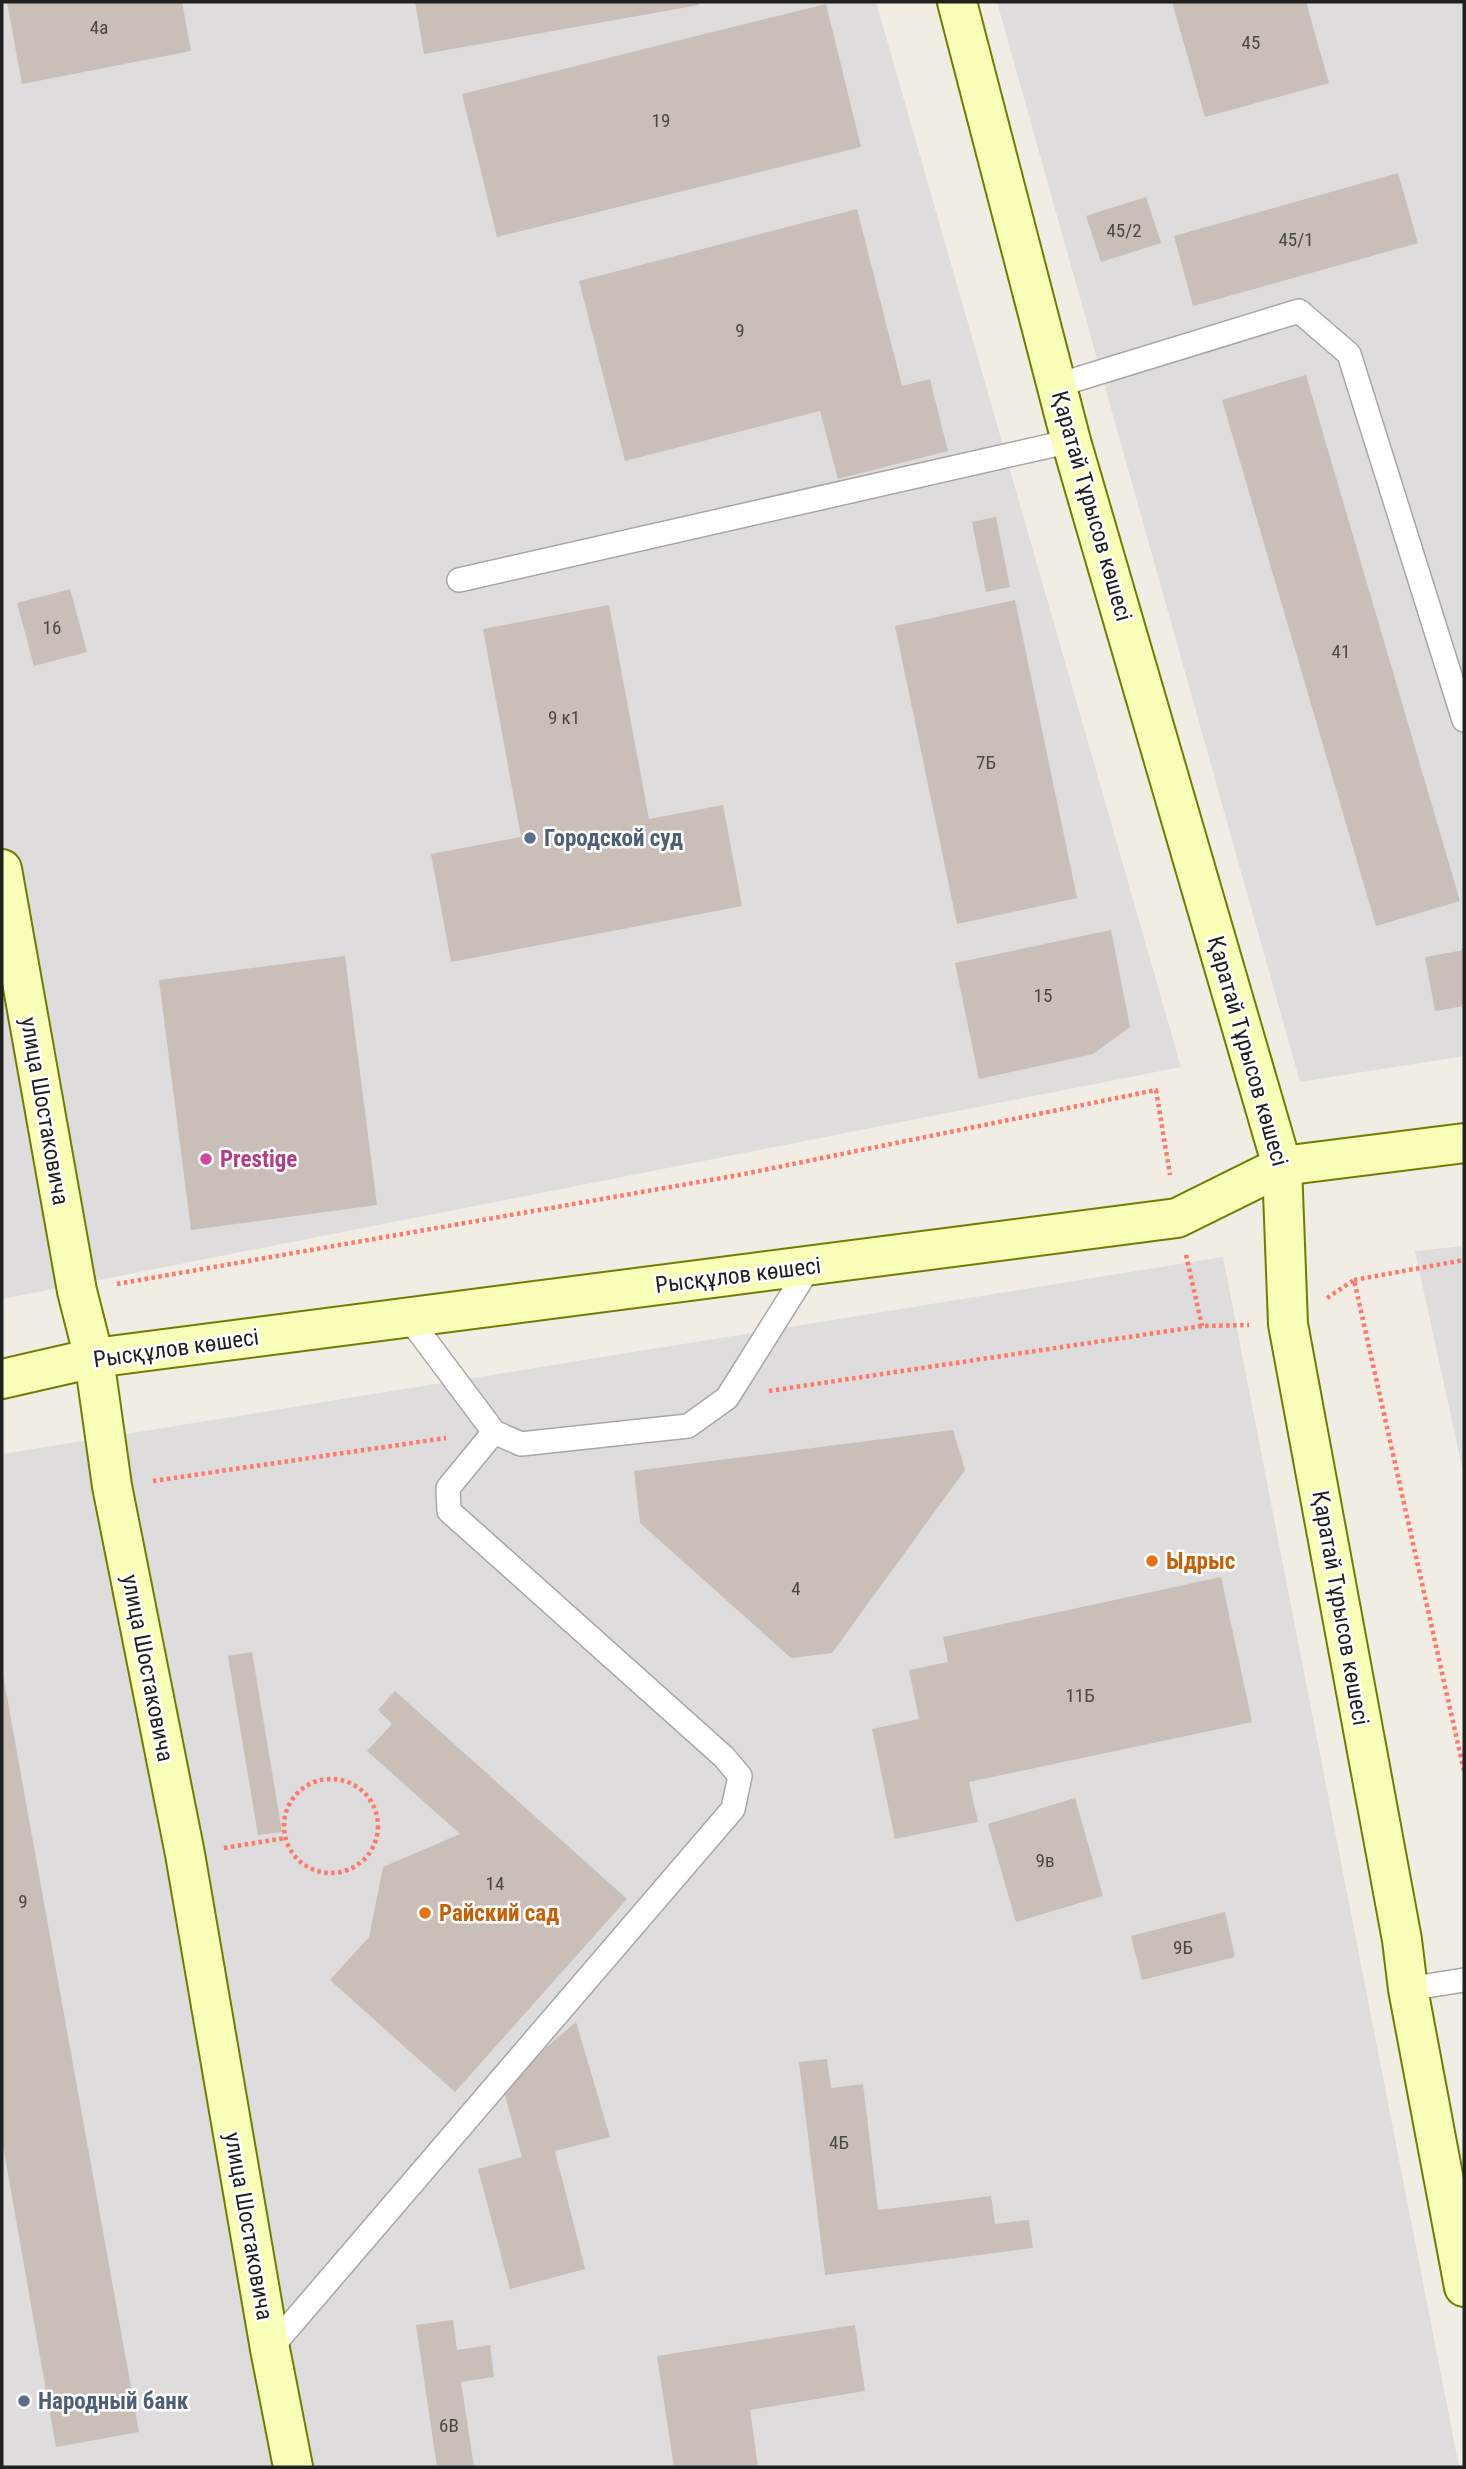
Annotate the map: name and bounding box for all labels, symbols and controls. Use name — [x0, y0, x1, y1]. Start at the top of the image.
house number: 4а — [90, 16, 108, 39]
house number: 45 — [1242, 31, 1260, 54]
house number: 19 — [652, 109, 670, 132]
house number: 45/2 — [1106, 219, 1142, 242]
house number: 45/1 — [1278, 228, 1314, 251]
house number: 9 — [735, 319, 745, 342]
street label: Қаратай Тұрысов көшесі — [1046, 388, 1137, 624]
house number: 16 — [43, 616, 61, 639]
house number: 41 — [1332, 640, 1350, 663]
house number: 9 к1 — [548, 706, 580, 729]
house number: 7Б — [976, 751, 996, 774]
place label: Городской суд — [544, 825, 683, 852]
marker: Городской суд — [522, 830, 538, 846]
street label: Қаратай Тұрысов көшесі — [1202, 933, 1293, 1169]
house number: 15 — [1034, 984, 1052, 1007]
street label: улица Шостаковича — [15, 1015, 74, 1207]
place label: Prestige — [220, 1146, 297, 1173]
marker: Prestige — [198, 1151, 214, 1167]
street label: Рысқұлов көшесі — [654, 1252, 822, 1299]
street label: Рысқұлов көшесі — [92, 1324, 260, 1373]
street label: Қаратай Тұрысов көшесі — [1307, 1489, 1374, 1728]
place label: Ыдрыс — [1166, 1548, 1235, 1575]
marker: Ыдрыс — [1144, 1553, 1160, 1569]
street label: улица Шостаковича — [116, 1572, 179, 1764]
house number: 4 — [791, 1577, 801, 1600]
house number: 11Б — [1065, 1684, 1095, 1707]
house number: 9в — [1036, 1849, 1054, 1872]
house number: 14 — [486, 1872, 504, 1895]
house number: 9 — [18, 1890, 28, 1913]
place label: Райский сад — [439, 1900, 559, 1927]
marker: Райский сад — [417, 1905, 433, 1921]
house number: 9Б — [1173, 1936, 1193, 1959]
street label: улица Шостаковича — [219, 2130, 278, 2322]
house number: 4Б — [829, 2131, 849, 2154]
place label: Народный банк — [38, 2388, 189, 2415]
marker: Народный банк — [16, 2393, 32, 2409]
house number: 6В — [439, 2414, 459, 2437]

